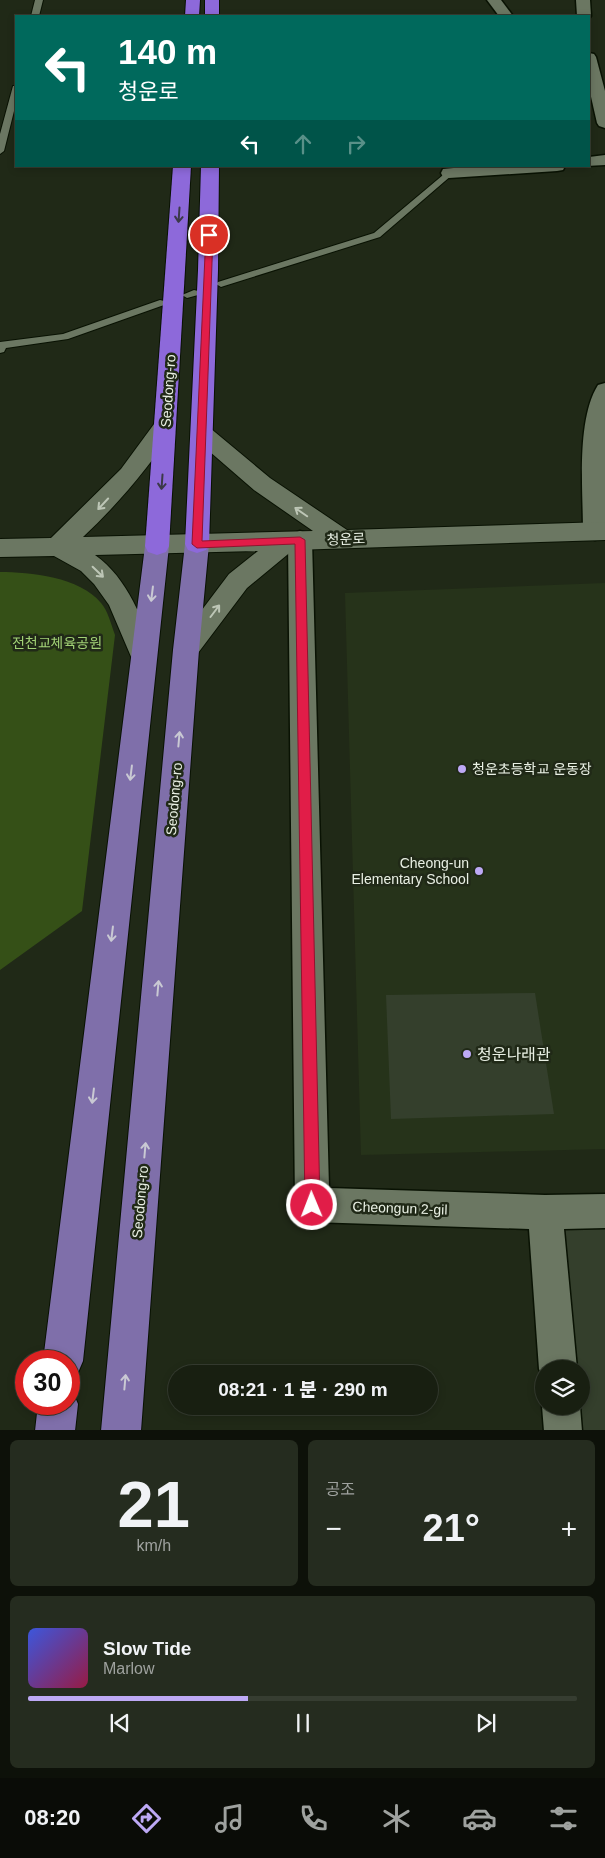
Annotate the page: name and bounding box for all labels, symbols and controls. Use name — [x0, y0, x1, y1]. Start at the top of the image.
text: 140 m — [118, 32, 217, 71]
icon: left — [35, 35, 100, 100]
text: 청운로 — [118, 79, 179, 104]
icon: left — [236, 130, 264, 158]
icon: ahead — [289, 130, 317, 158]
icon: right — [342, 130, 370, 158]
one-way arrow — [175, 207, 184, 223]
pin — [188, 214, 230, 256]
icon: arrive — [195, 221, 223, 249]
street label: Seodong-ro — [157, 354, 179, 428]
one-way arrow — [157, 474, 166, 490]
one-way arrow — [97, 497, 109, 510]
one-way arrow — [295, 507, 309, 517]
street label: 청운로 — [326, 530, 366, 548]
one-way arrow — [92, 566, 104, 578]
one-way arrow — [147, 586, 157, 602]
one-way arrow — [210, 604, 220, 618]
park label: 전천교체육공원 — [12, 635, 102, 651]
one-way arrow — [174, 731, 184, 747]
place label: 청운초등학교 운동장 — [472, 761, 592, 777]
street label: Seodong-ro — [163, 762, 185, 836]
marker: 청운초등학교 운동장 — [456, 763, 468, 775]
one-way arrow — [126, 764, 136, 780]
place label: Cheong-un Elementary School — [351, 855, 469, 887]
marker: Cheong-un Elementary School — [473, 865, 485, 877]
one-way arrow — [107, 926, 117, 942]
one-way arrow — [153, 981, 163, 997]
place label: 청운나래관 — [477, 1046, 551, 1063]
marker: 청운나래관 — [461, 1048, 473, 1060]
one-way arrow — [88, 1087, 98, 1103]
one-way arrow — [140, 1143, 149, 1159]
street label: Seodong-ro — [129, 1165, 151, 1239]
position arrow — [285, 1178, 337, 1230]
street label: Cheongun 2-gil — [352, 1198, 448, 1218]
speed limit sign: 30 — [15, 1350, 80, 1415]
map controls — [535, 1360, 590, 1415]
button: layers — [535, 1360, 590, 1415]
one-way arrow — [120, 1374, 130, 1390]
text: 08:21 · 1 분 · 290 m — [218, 1379, 388, 1400]
text: 21 — [118, 1468, 190, 1541]
text: 공조 — [326, 1481, 355, 1498]
text: 21° — [423, 1507, 480, 1549]
text: − — [326, 1513, 342, 1544]
text: + — [561, 1513, 577, 1544]
text: km/h — [136, 1537, 171, 1554]
text: Slow Tide — [103, 1638, 191, 1659]
text: Marlow — [103, 1660, 155, 1677]
icon: previous — [106, 1709, 134, 1737]
icon: pause — [289, 1709, 317, 1737]
icon: next — [472, 1709, 500, 1737]
icon: directions — [129, 1801, 164, 1836]
icon: music — [212, 1801, 247, 1836]
icon: phone — [296, 1801, 331, 1836]
icon: climate — [379, 1801, 414, 1836]
icon: car — [462, 1801, 497, 1836]
icon: filters — [546, 1801, 581, 1836]
text: 08:20 — [24, 1805, 80, 1830]

